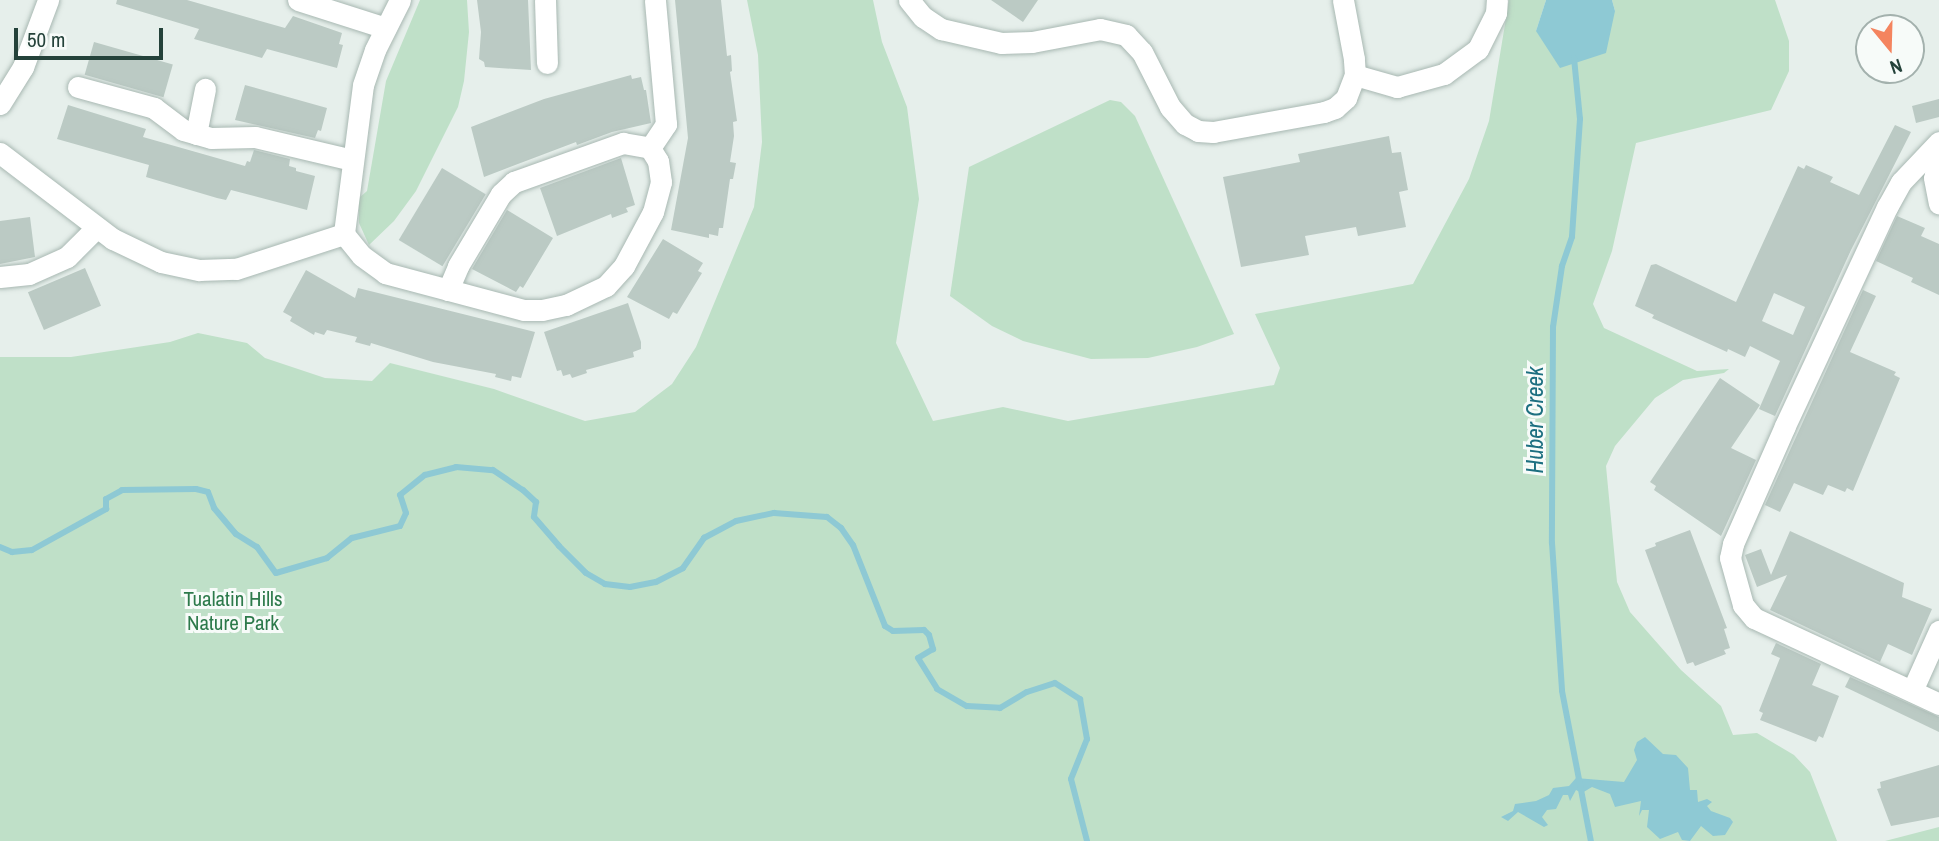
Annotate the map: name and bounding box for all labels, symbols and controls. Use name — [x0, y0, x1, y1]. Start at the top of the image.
scale bar — [18, 14, 166, 58]
north arrow — [1855, 14, 1925, 84]
text: 50 m — [27, 25, 65, 54]
text: N — [1887, 53, 1906, 81]
water label: Huber Creek — [1521, 367, 1549, 473]
park label: Tualatin Hills Nature Park — [183, 586, 283, 636]

